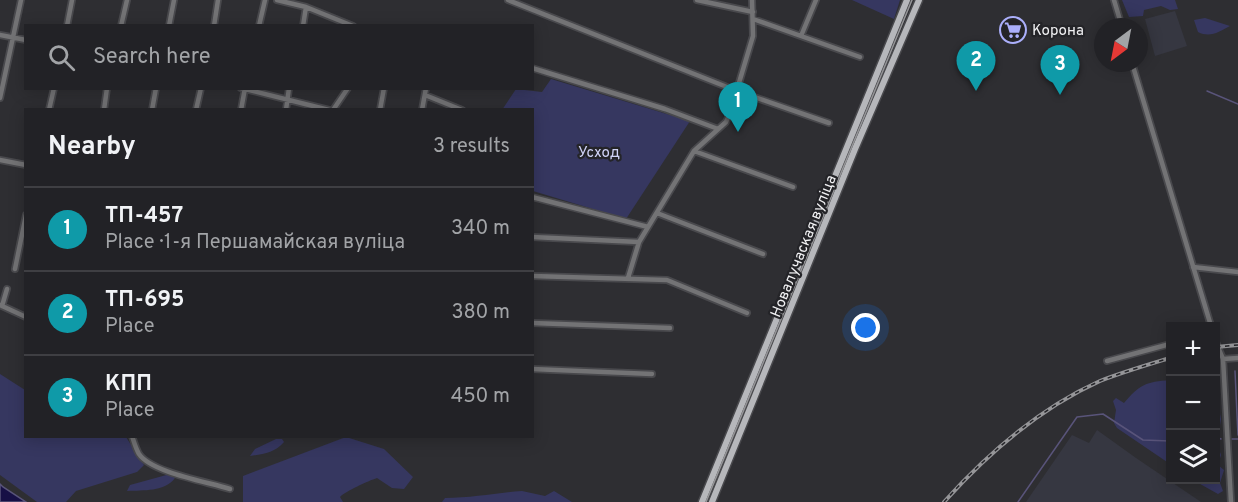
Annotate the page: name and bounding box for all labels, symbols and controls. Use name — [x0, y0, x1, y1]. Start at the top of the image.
supermarket icon: Корона — [998, 15, 1028, 45]
north arrow — [1094, 18, 1148, 72]
place label: Корона — [1032, 22, 1084, 41]
search box — [24, 24, 534, 90]
icon: search — [45, 41, 78, 74]
pin: 2 — [956, 42, 996, 91]
text: Search here — [93, 44, 211, 71]
pin: 3 — [1040, 46, 1080, 95]
pin: 1 — [718, 82, 758, 132]
text: Nearby — [48, 131, 136, 164]
text: 3 results — [433, 134, 510, 160]
park label: Усход — [578, 144, 620, 163]
street label: Новалучаская вуліца — [767, 173, 842, 321]
text: ТП-457 — [105, 203, 183, 230]
text: 1 — [64, 216, 72, 242]
text: 340 m — [451, 216, 510, 242]
text: Place · 1-я Першамайская вуліца — [105, 230, 405, 256]
text: ТП-695 — [105, 287, 184, 314]
text: 2 — [61, 300, 74, 326]
text: 380 m — [451, 300, 510, 326]
your location — [851, 313, 880, 342]
text: Place — [105, 314, 155, 340]
map controls — [1166, 322, 1220, 484]
button: + — [1166, 322, 1220, 376]
text: КПП — [105, 371, 152, 398]
button: − — [1166, 376, 1220, 430]
text: 3 — [62, 384, 74, 410]
text: 450 m — [451, 384, 510, 410]
text: Place — [105, 398, 155, 424]
button: layers — [1166, 430, 1220, 484]

